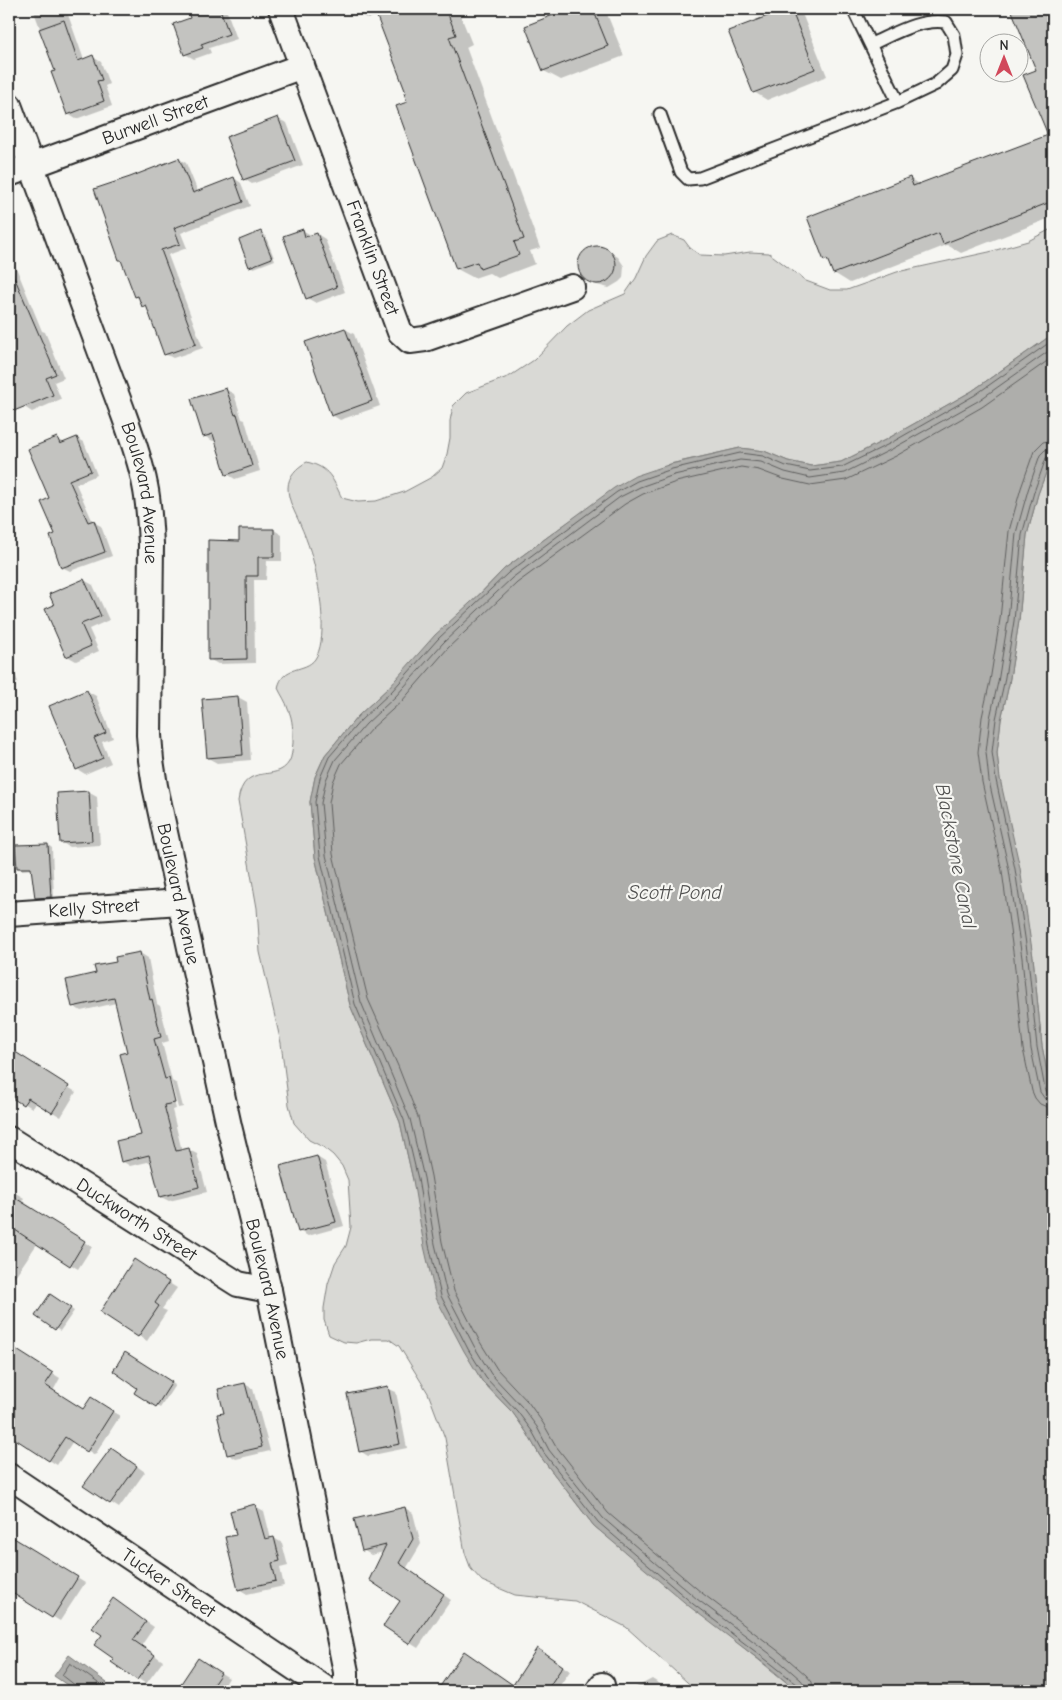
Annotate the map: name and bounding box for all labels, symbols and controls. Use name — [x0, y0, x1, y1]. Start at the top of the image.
north arrow — [980, 32, 1030, 82]
text: N — [999, 37, 1009, 54]
street label: Burwell Street — [99, 90, 212, 150]
street label: Franklin Street — [341, 197, 404, 319]
street label: Boulevard Avenue — [116, 419, 162, 564]
water label: Blackstone Canal — [931, 781, 981, 931]
street label: Boulevard Avenue — [152, 821, 204, 967]
water label: Scott Pond — [628, 881, 723, 904]
street label: Kelly Street — [48, 894, 141, 922]
street label: Duckworth Street — [72, 1173, 201, 1266]
street label: Boulevard Avenue — [241, 1216, 294, 1361]
street label: Tucker Street — [117, 1544, 220, 1623]

